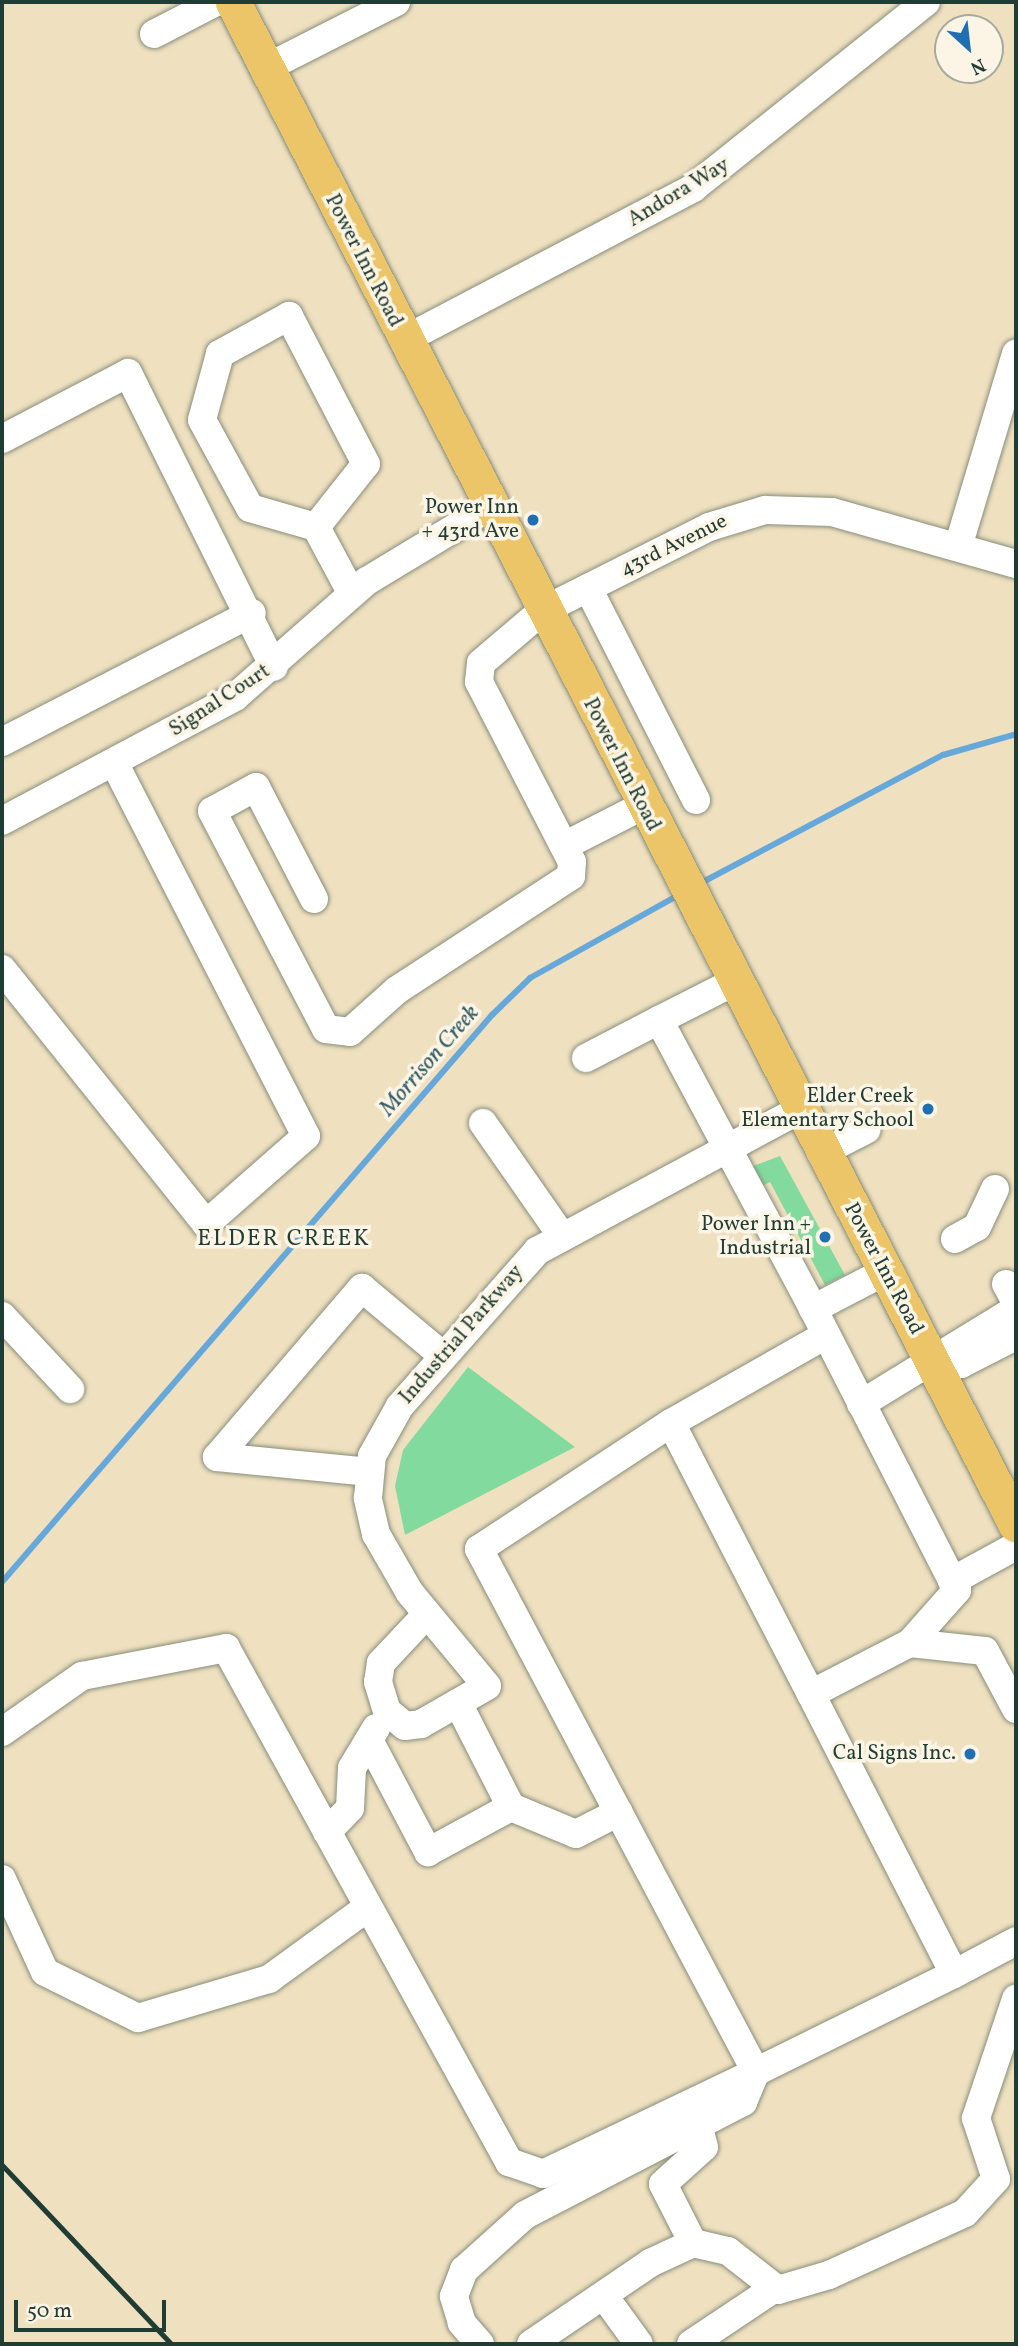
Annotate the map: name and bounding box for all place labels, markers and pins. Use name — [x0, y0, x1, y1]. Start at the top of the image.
place label: Power Inn + 43rd Ave — [422, 495, 519, 545]
marker: Power Inn + 43rd Ave — [525, 512, 541, 528]
place label: Elder Creek Elementary School — [740, 1084, 914, 1134]
marker: Elder Creek Elementary School — [920, 1101, 936, 1117]
place label: Power Inn + Industrial — [701, 1212, 811, 1262]
marker: Power Inn + Industrial — [817, 1229, 833, 1245]
place label: Cal Signs Inc. — [833, 1741, 956, 1767]
marker: Cal Signs Inc. — [962, 1746, 978, 1762]

